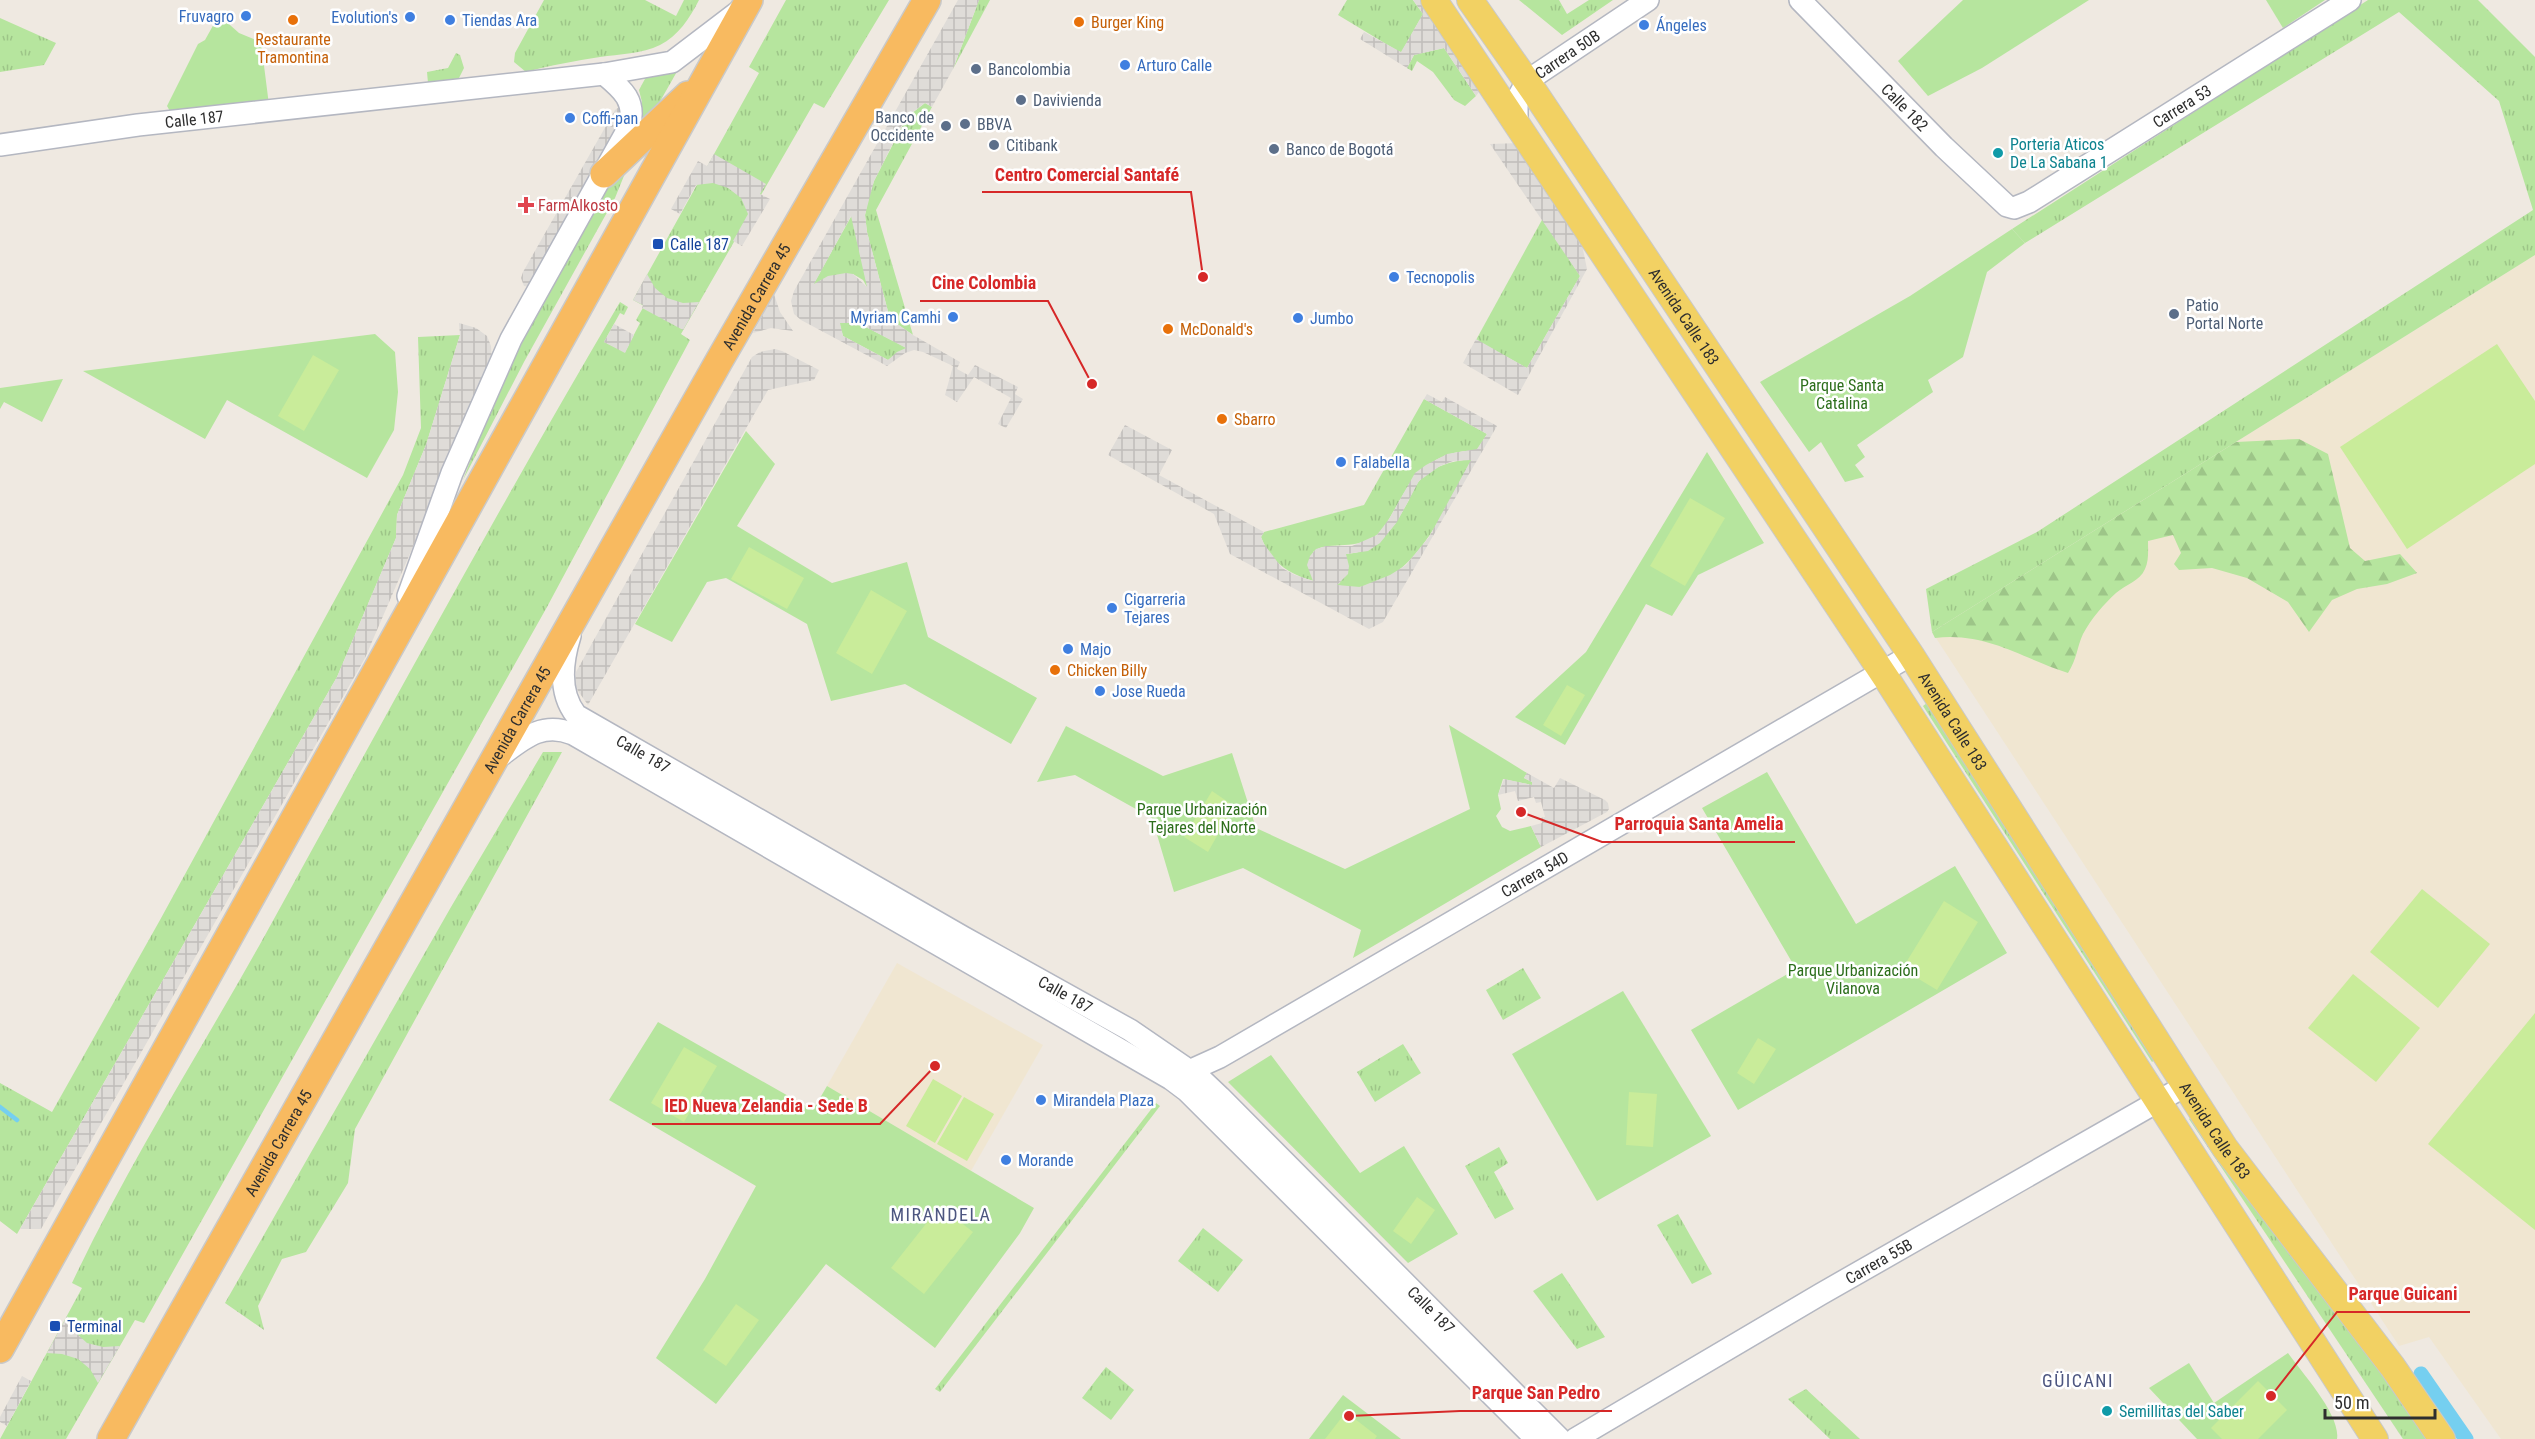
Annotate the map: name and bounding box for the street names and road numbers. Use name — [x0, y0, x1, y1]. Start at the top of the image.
street label: Carrera 50B — [1531, 26, 1604, 83]
street label: Calle 182 — [1877, 80, 1932, 135]
street label: Carrera 53 — [2149, 81, 2215, 132]
street label: Calle 187 — [164, 107, 225, 132]
street label: Avenida Carrera 45 — [719, 240, 795, 353]
street label: Avenida Calle 183 — [1645, 264, 1723, 369]
street label: Avenida Carrera 45 — [480, 663, 555, 776]
street label: Avenida Calle 183 — [1914, 669, 1991, 774]
street label: Calle 187 — [613, 731, 673, 777]
street label: Carrera 54D — [1498, 847, 1572, 901]
street label: Calle 187 — [1035, 972, 1096, 1017]
street label: Avenida Calle 183 — [2175, 1079, 2254, 1183]
street label: Avenida Carrera 45 — [241, 1086, 316, 1200]
street label: Carrera 55B — [1842, 1235, 1916, 1288]
street label: Calle 187 — [1403, 1282, 1459, 1338]

